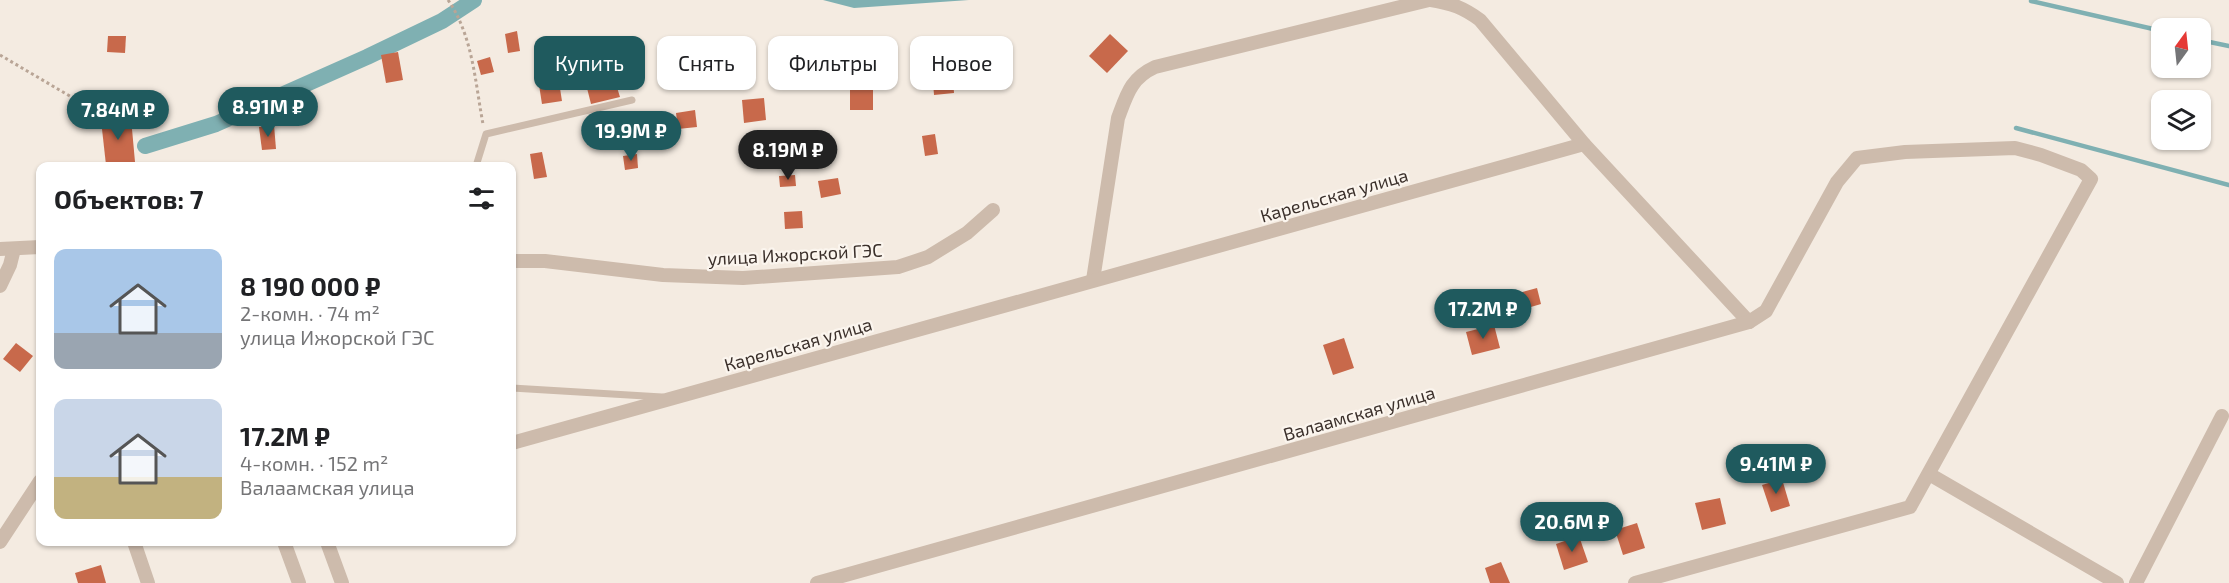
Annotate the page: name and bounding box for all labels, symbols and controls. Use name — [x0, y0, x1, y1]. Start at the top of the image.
north arrow — [2151, 18, 2211, 78]
map controls — [2151, 18, 2211, 150]
chip: Купить — [534, 36, 645, 90]
chip: Снять — [657, 36, 756, 90]
chip: Фильтры — [768, 36, 898, 90]
chip: Новое — [910, 36, 1013, 90]
pin: 8.91M ₽ — [213, 87, 323, 138]
pin: 7.84M ₽ — [63, 90, 173, 141]
button: layers — [2151, 90, 2211, 150]
text: 8.91M ₽ — [232, 94, 304, 118]
text: 7.84M ₽ — [81, 97, 155, 121]
pin: 19.9M ₽ — [576, 111, 686, 162]
text: 19.9M ₽ — [595, 118, 667, 142]
pin: 8.19M ₽ — [733, 130, 843, 181]
text: 8.19M ₽ — [752, 137, 824, 161]
street label: Карельская улица — [1257, 163, 1411, 227]
icon: filters — [465, 182, 498, 215]
text: Объектов: 7 — [54, 183, 203, 214]
street label: улица Ижорской ГЭС — [707, 238, 883, 270]
text: 8 190 000 ₽ — [240, 270, 381, 301]
icon: home — [102, 273, 174, 345]
pin: 17.2M ₽ — [1428, 289, 1538, 340]
text: 17.2M ₽ — [1448, 296, 1518, 320]
text: 2-комн. · 74 m² — [240, 301, 380, 325]
street label: Карельская улица — [721, 312, 875, 376]
text: улица Ижорской ГЭС — [240, 325, 434, 349]
street label: Валаамская улица — [1281, 381, 1437, 445]
text: 17.2M ₽ — [240, 420, 330, 451]
icon: home — [102, 423, 174, 495]
pin: 9.41M ₽ — [1721, 444, 1831, 495]
text: 4-комн. · 152 m² — [240, 451, 388, 475]
text: 9.41M ₽ — [1740, 451, 1812, 475]
text: Валаамская улица — [240, 475, 414, 499]
pin: 20.6M ₽ — [1517, 502, 1627, 553]
text: 20.6M ₽ — [1534, 509, 1610, 533]

